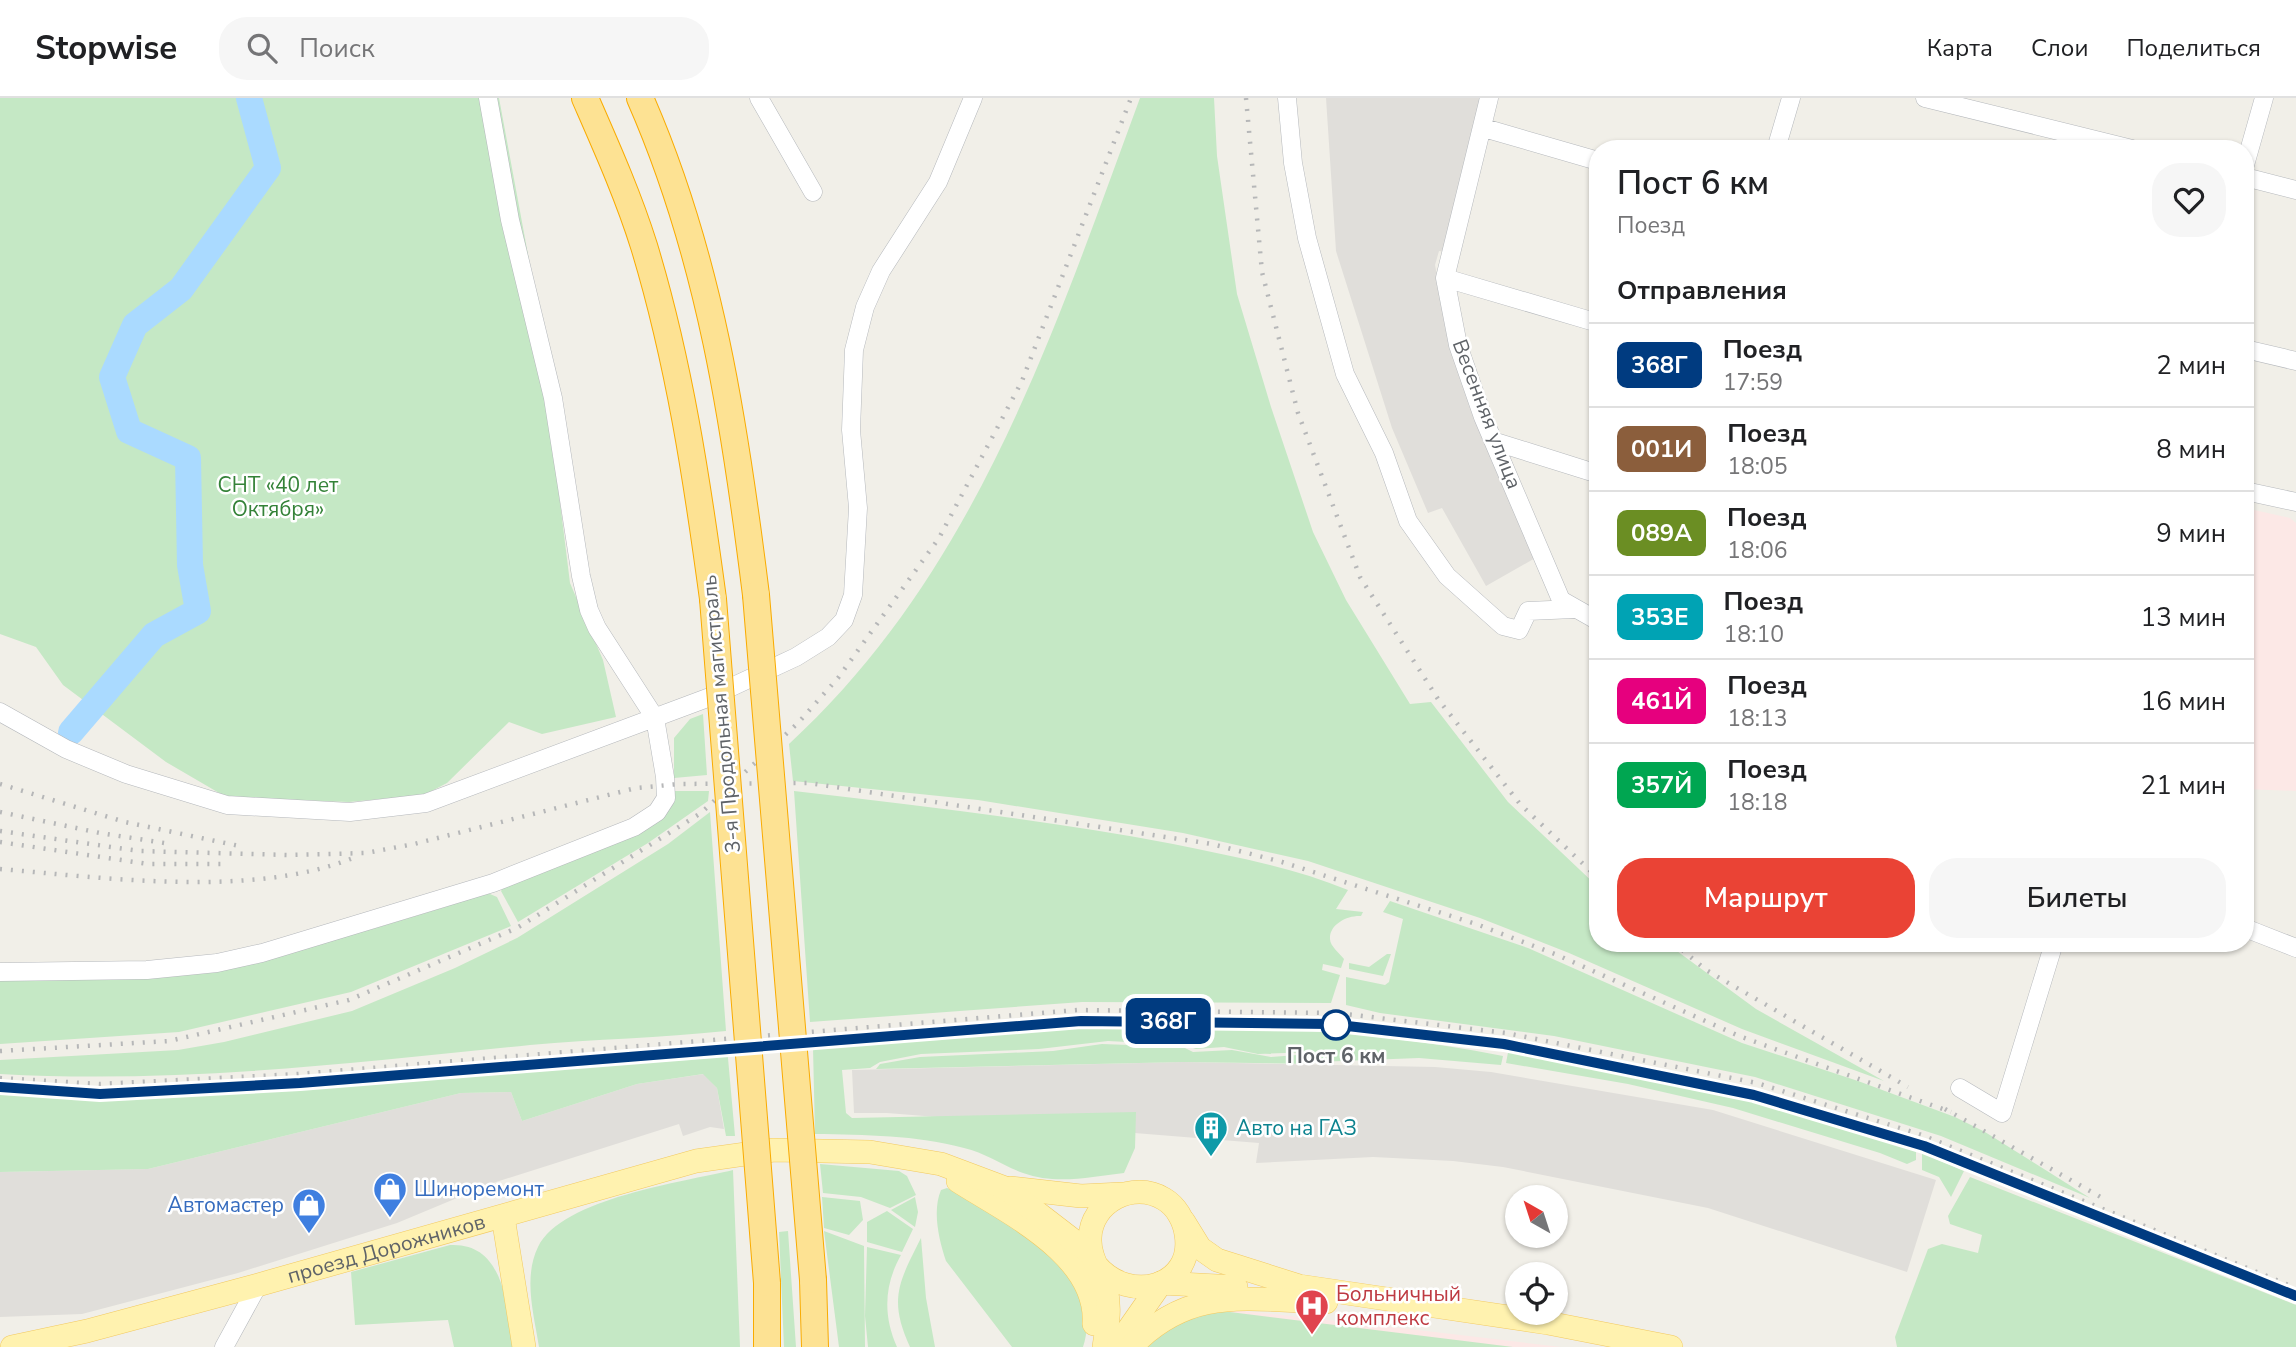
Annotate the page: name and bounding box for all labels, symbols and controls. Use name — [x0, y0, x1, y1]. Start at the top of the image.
search box — [219, 17, 709, 80]
text: Stopwise — [35, 26, 177, 71]
icon: search — [243, 29, 281, 67]
text: Поиск — [299, 31, 375, 66]
text: Карта — [1927, 32, 1993, 64]
text: Слои — [2031, 32, 2088, 64]
text: Поделиться — [2126, 32, 2261, 64]
text: Пост 6 км — [1617, 161, 1769, 206]
button: heart — [2152, 163, 2226, 237]
text: Поезд — [1617, 210, 1685, 241]
text: Отправления — [1617, 273, 1787, 308]
text: Поезд — [1723, 332, 1802, 367]
street label: Весенняя улица — [1446, 335, 1528, 493]
text: 2 мин — [2156, 348, 2226, 383]
text: 368Г — [1631, 349, 1688, 381]
text: 17:59 — [1723, 367, 1783, 398]
text: Поезд — [1727, 416, 1807, 451]
text: 8 мин — [2156, 432, 2226, 467]
text: 001И — [1631, 433, 1692, 465]
text: 18:05 — [1727, 451, 1788, 482]
park label: СНТ «40 лет Октября» — [218, 471, 339, 523]
text: Поезд — [1727, 500, 1807, 535]
text: 9 мин — [2156, 516, 2226, 551]
text: 089А — [1631, 517, 1692, 549]
text: 18:06 — [1727, 535, 1788, 566]
street label: 3-я Продольная магистраль — [695, 574, 747, 854]
text: Поезд — [1724, 584, 1803, 619]
text: 13 мин — [2141, 600, 2226, 635]
text: 353Е — [1631, 601, 1689, 633]
text: 18:10 — [1724, 619, 1784, 650]
text: Поезд — [1727, 668, 1807, 703]
text: 16 мин — [2141, 684, 2226, 719]
text: 461Й — [1631, 685, 1692, 717]
text: 18:13 — [1727, 703, 1788, 734]
text: Поезд — [1727, 752, 1807, 787]
text: 21 мин — [2141, 768, 2226, 803]
text: 357Й — [1631, 769, 1692, 801]
text: 18:18 — [1727, 787, 1788, 818]
button: Маршрут — [1617, 858, 1915, 938]
button: Билеты — [1929, 858, 2226, 938]
line badge: 368Г — [1119, 998, 1217, 1044]
text: 368Г — [1140, 1005, 1196, 1037]
marker: Пост 6 км — [1321, 1010, 1351, 1040]
place label: Пост 6 км — [1287, 1042, 1385, 1070]
building icon: Авто на ГАЗ — [1192, 1109, 1230, 1158]
place label: Авто на ГАЗ — [1236, 1114, 1357, 1142]
shop icon: Шиноремонт — [371, 1170, 409, 1219]
place label: Шиноремонт — [414, 1175, 544, 1203]
north arrow — [1505, 1185, 1568, 1248]
map controls — [1505, 1185, 1568, 1325]
shop icon: Автомастер — [290, 1186, 328, 1235]
place label: Автомастер — [168, 1191, 284, 1219]
street label: проезд Дорожников — [284, 1207, 488, 1290]
button: locate — [1505, 1262, 1568, 1325]
place label: Больничный комплекс — [1336, 1280, 1461, 1332]
hospital icon: Больничный комплекс — [1293, 1287, 1331, 1336]

